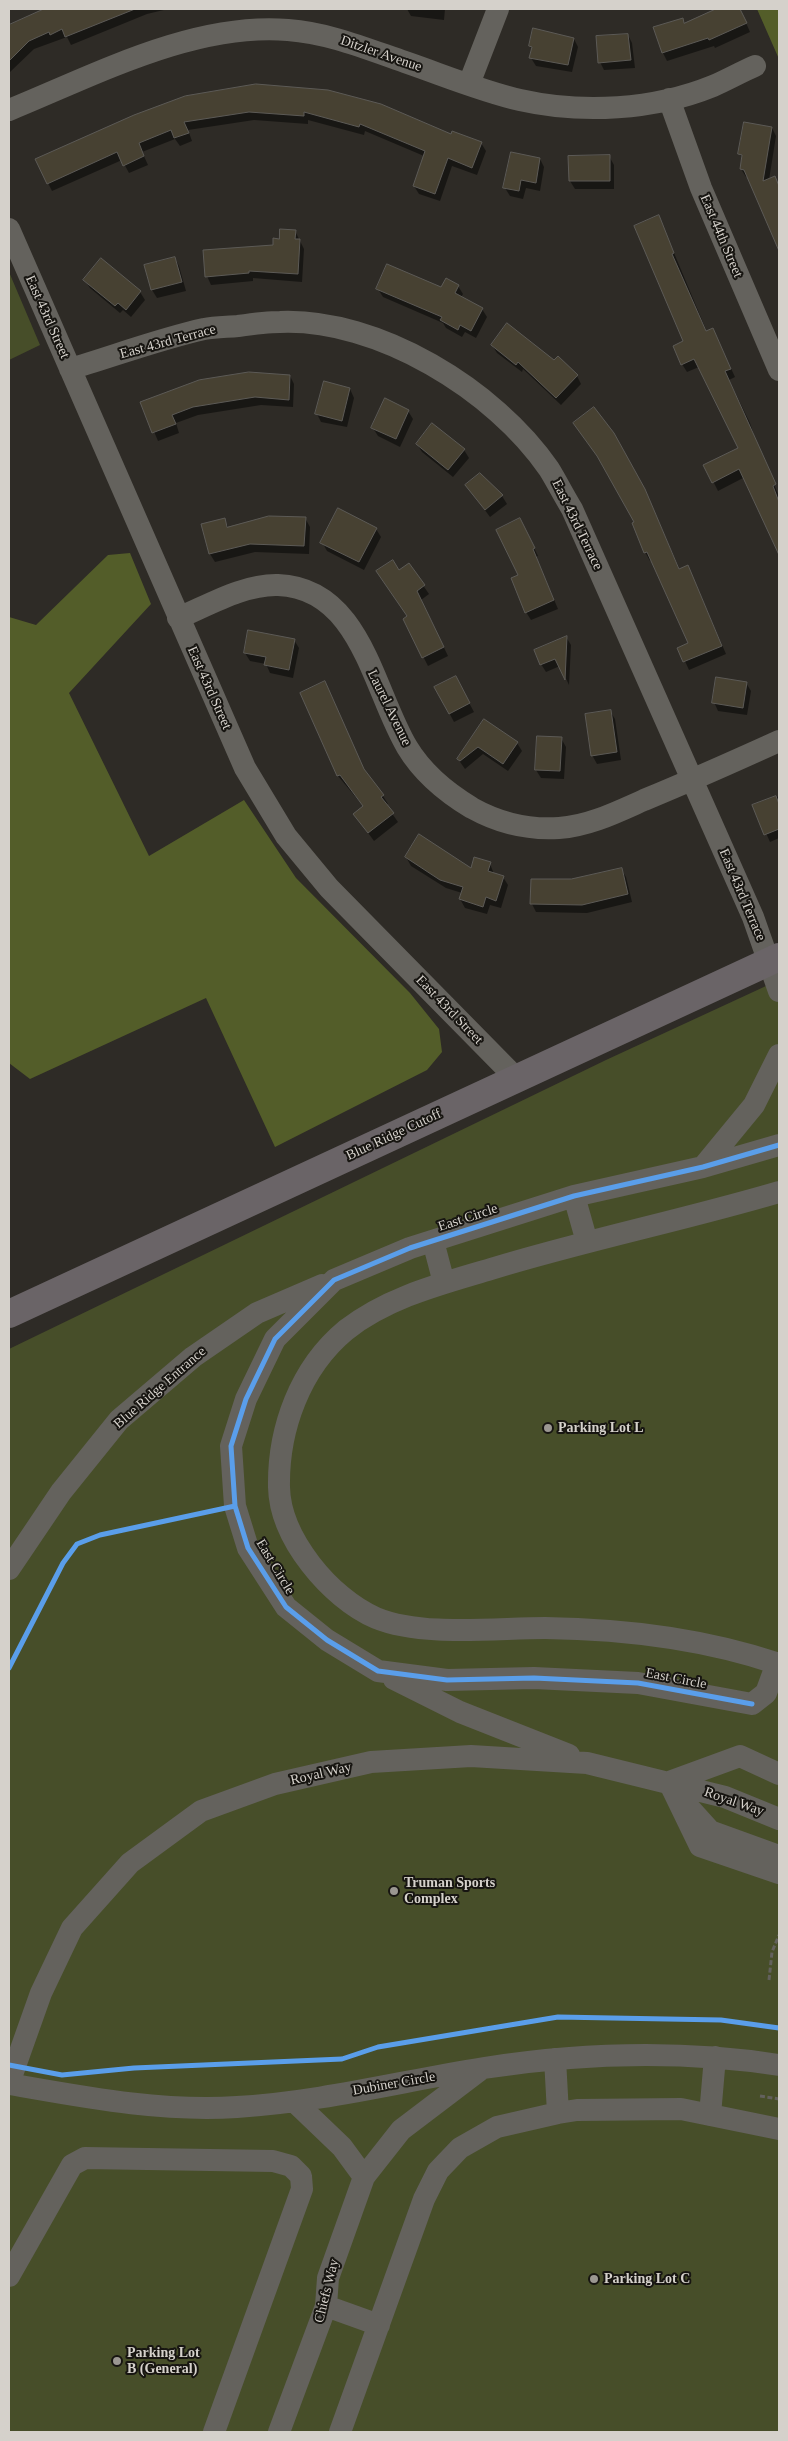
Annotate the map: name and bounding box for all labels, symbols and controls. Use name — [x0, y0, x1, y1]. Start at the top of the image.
street label: Ditzler Avenue — [338, 32, 424, 76]
street label: East 44th Street — [696, 192, 746, 280]
street label: East 43rd Street — [21, 273, 73, 361]
street label: East 43rd Terrace — [118, 321, 218, 363]
street label: East 43rd Terrace — [548, 477, 606, 573]
street label: East 43rd Street — [183, 644, 235, 732]
street label: Laurel Avenue — [363, 667, 415, 749]
street label: East 43rd Terrace — [715, 846, 769, 944]
street label: East 43rd Street — [412, 972, 486, 1048]
street label: Blue Ridge Cutoff — [344, 1106, 444, 1164]
street label: East Circle — [436, 1200, 500, 1236]
street label: Blue Ridge Entrance — [110, 1343, 210, 1433]
place label: Parking Lot L — [558, 1420, 644, 1436]
marker: Parking Lot L — [542, 1422, 554, 1434]
street label: East Circle — [252, 1536, 298, 1598]
street label: East Circle — [644, 1665, 708, 1693]
street label: Royal Way — [289, 1759, 353, 1789]
street label: Royal Way — [702, 1784, 766, 1820]
place label: Truman Sports Complex — [404, 1875, 495, 1908]
marker: Truman Sports Complex — [388, 1885, 400, 1897]
street label: Dubiner Circle — [351, 2068, 437, 2100]
street label: Chiefs Way — [311, 2257, 343, 2325]
place label: Parking Lot C — [604, 2271, 690, 2287]
marker: Parking Lot C — [588, 2273, 600, 2285]
place label: Parking Lot B (General) — [127, 2345, 200, 2378]
marker: Parking Lot B (General) — [111, 2355, 123, 2367]

